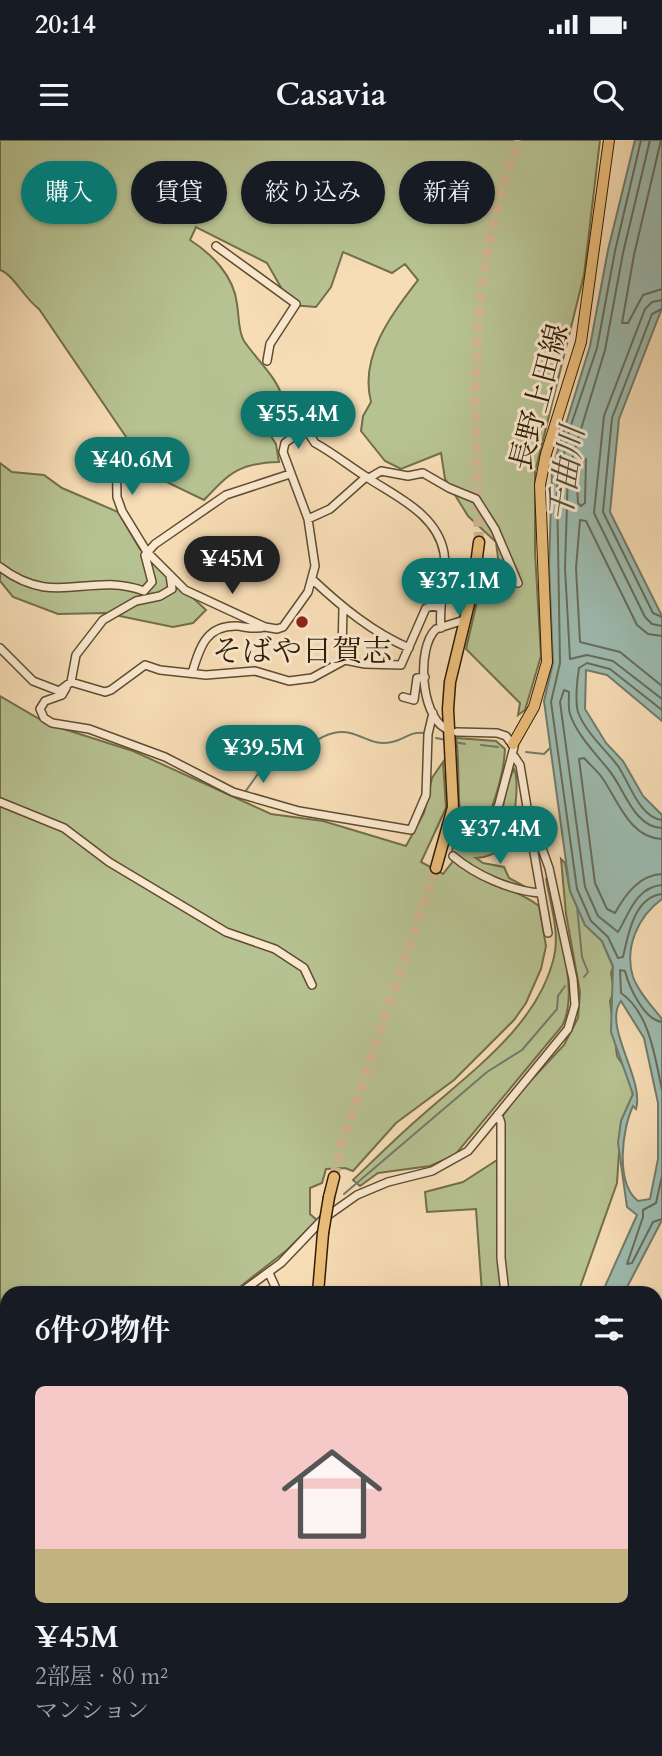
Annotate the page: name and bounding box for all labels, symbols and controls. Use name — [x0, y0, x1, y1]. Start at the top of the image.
text: 20:14 — [35, 7, 96, 42]
text: Casavia — [275, 73, 387, 117]
icon: menu — [35, 76, 73, 114]
icon: search — [589, 76, 627, 114]
chip: 購入 — [21, 161, 117, 224]
chip: 賃貸 — [131, 161, 227, 224]
chip: 絞り込み — [241, 161, 385, 224]
chip: 新着 — [399, 161, 495, 224]
street label: 長野上田線 — [500, 319, 579, 475]
pin: ¥55.4M — [241, 392, 355, 451]
text: ¥55.4M — [257, 398, 339, 429]
water label: 千曲川 — [539, 421, 596, 525]
pin: ¥40.6M — [75, 438, 189, 497]
text: ¥40.6M — [91, 444, 173, 475]
pin: ¥45M — [191, 536, 273, 596]
text: ¥45M — [200, 543, 264, 574]
pin: ¥37.1M — [402, 559, 516, 618]
text: ¥37.1M — [418, 565, 500, 596]
marker: そばや日賀志 — [294, 614, 310, 630]
place label: そばや日賀志 — [212, 631, 392, 672]
pin: ¥39.5M — [206, 726, 320, 785]
text: ¥39.5M — [222, 732, 304, 763]
pin: ¥37.4M — [443, 806, 557, 866]
text: ¥37.4M — [459, 813, 541, 844]
icon: filters — [590, 1309, 628, 1347]
text: 6件の物件 — [35, 1310, 170, 1351]
icon: home — [269, 1431, 395, 1557]
text: ¥45M — [35, 1617, 119, 1658]
text: 2部屋 · 80 m² — [35, 1661, 168, 1692]
text: マンション — [35, 1695, 149, 1726]

